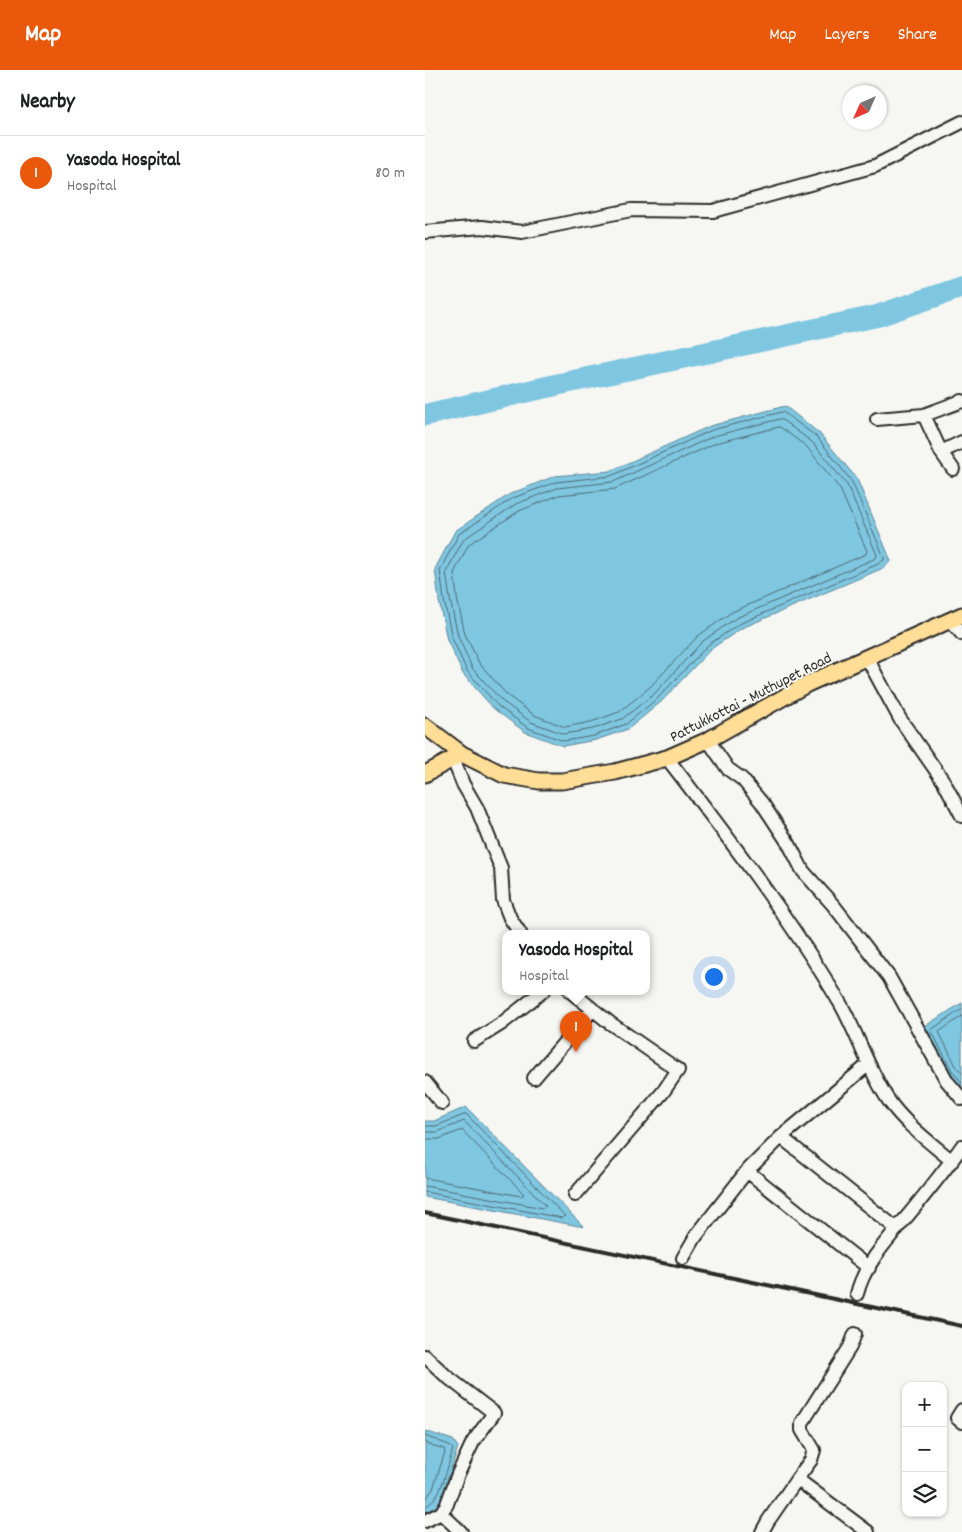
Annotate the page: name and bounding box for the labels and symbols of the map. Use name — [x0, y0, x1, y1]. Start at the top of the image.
north arrow — [842, 85, 887, 130]
street label: Pattukkottai - Muthupet Road — [666, 647, 836, 749]
your location — [701, 964, 727, 990]
pin: 1 — [560, 1011, 592, 1052]

